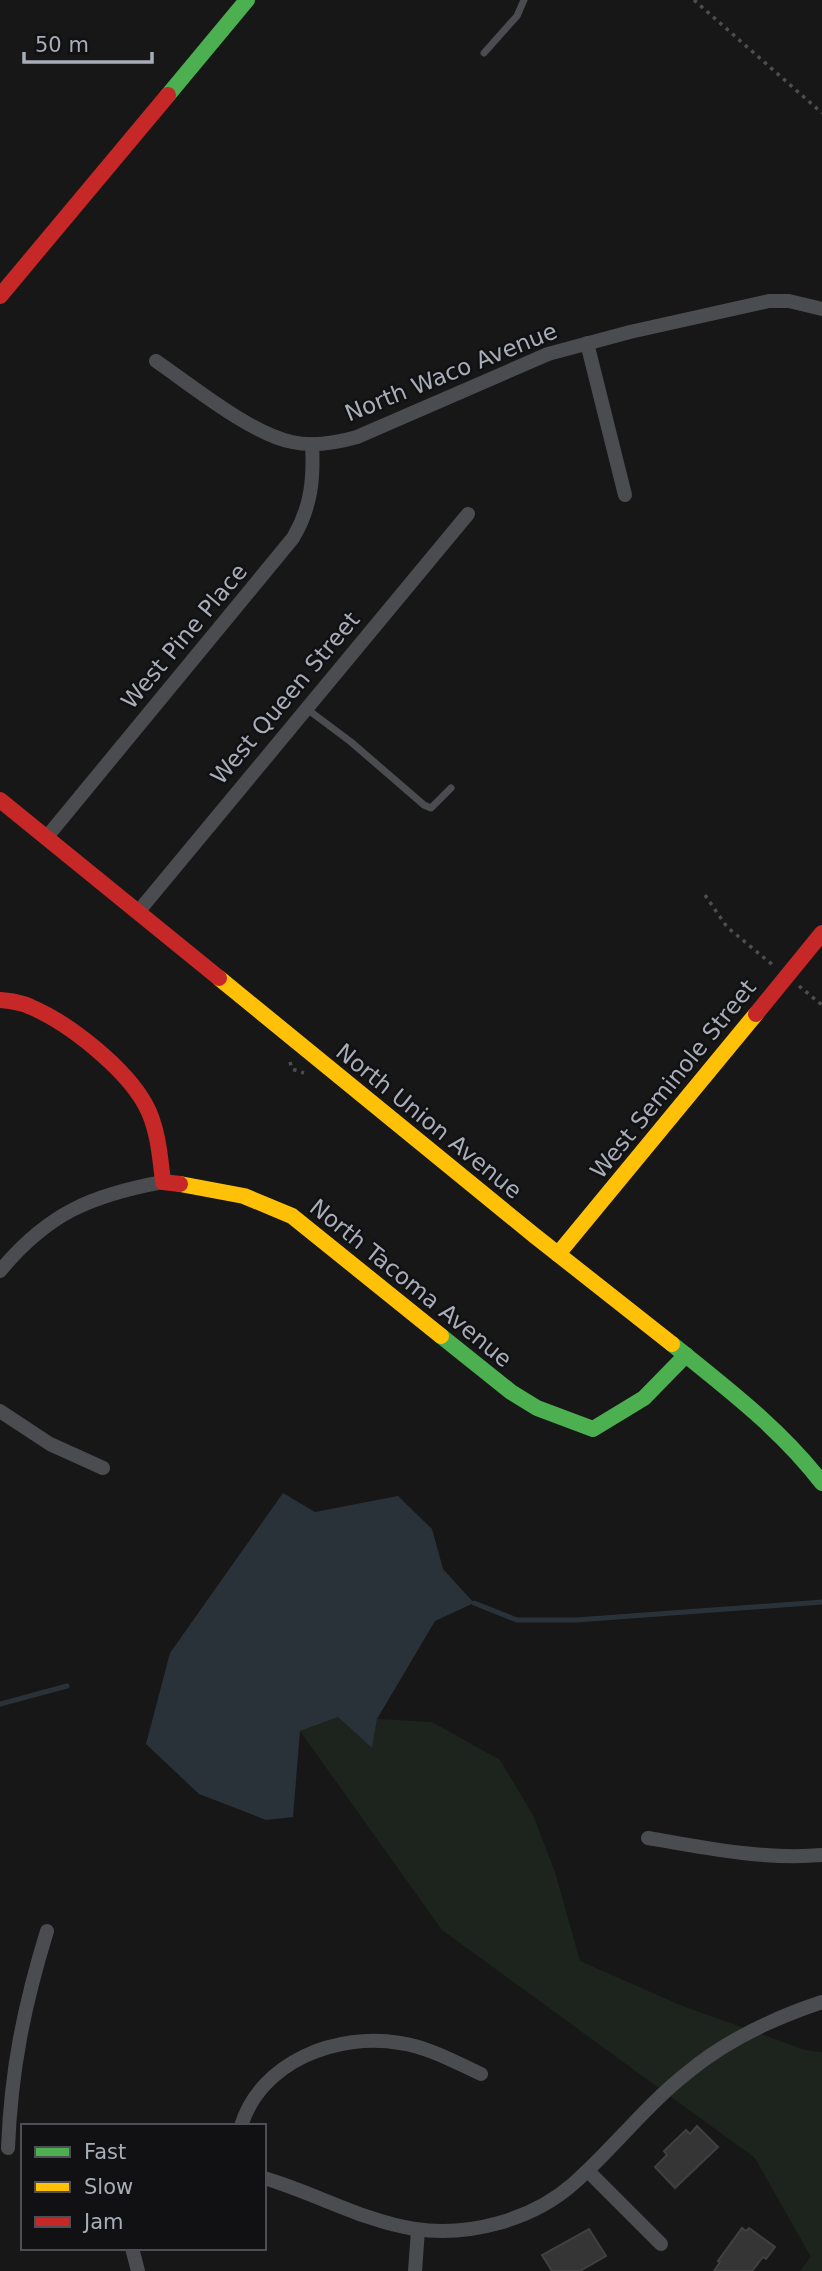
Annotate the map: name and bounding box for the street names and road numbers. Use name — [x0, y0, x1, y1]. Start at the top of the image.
street label: North Waco Avenue — [341, 318, 561, 426]
street label: West Pine Place — [116, 558, 252, 714]
street label: West Queen Street — [205, 607, 365, 789]
street label: West Seminole Street — [585, 975, 761, 1183]
street label: North Union Avenue — [331, 1038, 527, 1204]
street label: North Tacoma Avenue — [305, 1194, 517, 1372]

